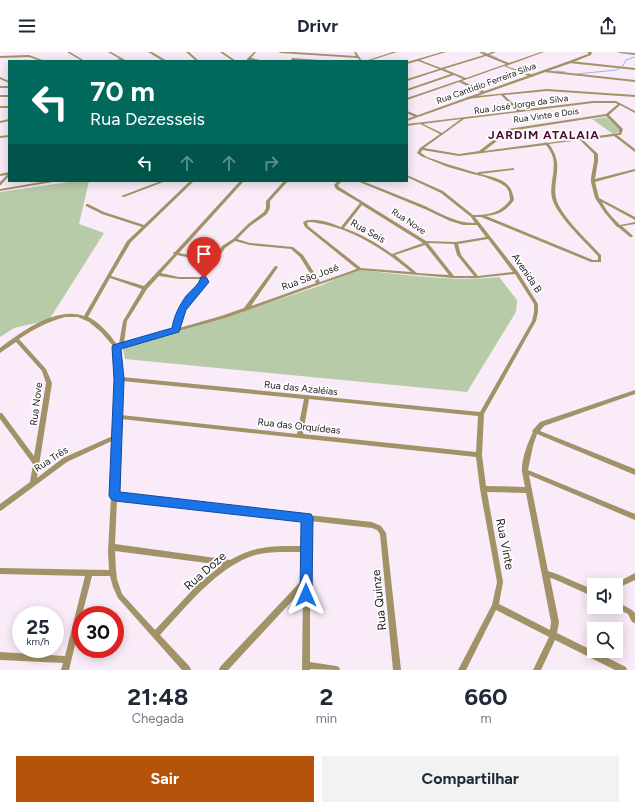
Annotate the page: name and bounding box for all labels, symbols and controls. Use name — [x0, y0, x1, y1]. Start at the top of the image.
icon: menu — [16, 15, 38, 37]
text: Drivr — [297, 15, 338, 37]
icon: share — [597, 15, 619, 37]
street label: Rua Cantidio Ferreira Silva — [435, 60, 538, 106]
text: 70 m — [90, 74, 155, 108]
icon: left — [24, 76, 76, 128]
street label: Rua José Jorge da Silva — [473, 92, 569, 116]
street label: Rua Vinte e Dois — [512, 105, 580, 125]
text: Rua Dezesseis — [90, 108, 205, 130]
district label: JARDIM ATALAIA — [488, 128, 600, 142]
icon: left — [134, 152, 156, 174]
icon: ahead — [176, 152, 198, 174]
icon: ahead — [218, 152, 240, 174]
icon: right — [260, 152, 282, 174]
street label: Rua Nove — [390, 206, 428, 236]
street label: Rua Seis — [348, 216, 388, 246]
pin — [187, 237, 221, 278]
icon: arrive — [193, 243, 215, 265]
street label: Avenida B — [509, 251, 545, 295]
street label: Rua São José — [280, 260, 341, 293]
street label: Rua das Azaléias — [264, 378, 339, 398]
street label: Rua Nove — [27, 381, 45, 426]
street label: Rua das Orquídeas — [257, 415, 341, 437]
street label: Rua Três — [32, 443, 71, 475]
street label: Rua Vinte — [493, 517, 517, 571]
street label: Rua Doze — [181, 549, 229, 593]
street label: Rua Quinze — [369, 568, 389, 631]
position arrow — [285, 574, 327, 616]
map controls — [587, 578, 623, 658]
button: sound — [587, 578, 623, 614]
speed limit sign: 30 — [72, 606, 124, 658]
text: 25 — [26, 615, 50, 639]
button: search — [587, 622, 623, 658]
text: km/h — [27, 635, 49, 648]
text: 21:48 — [127, 682, 188, 711]
text: 2 — [319, 682, 333, 711]
text: 660 — [464, 682, 508, 711]
text: Chegada — [132, 711, 184, 726]
text: min — [316, 711, 337, 726]
text: m — [480, 711, 492, 726]
button: Sair — [16, 756, 314, 802]
button: Compartilhar — [322, 756, 619, 802]

